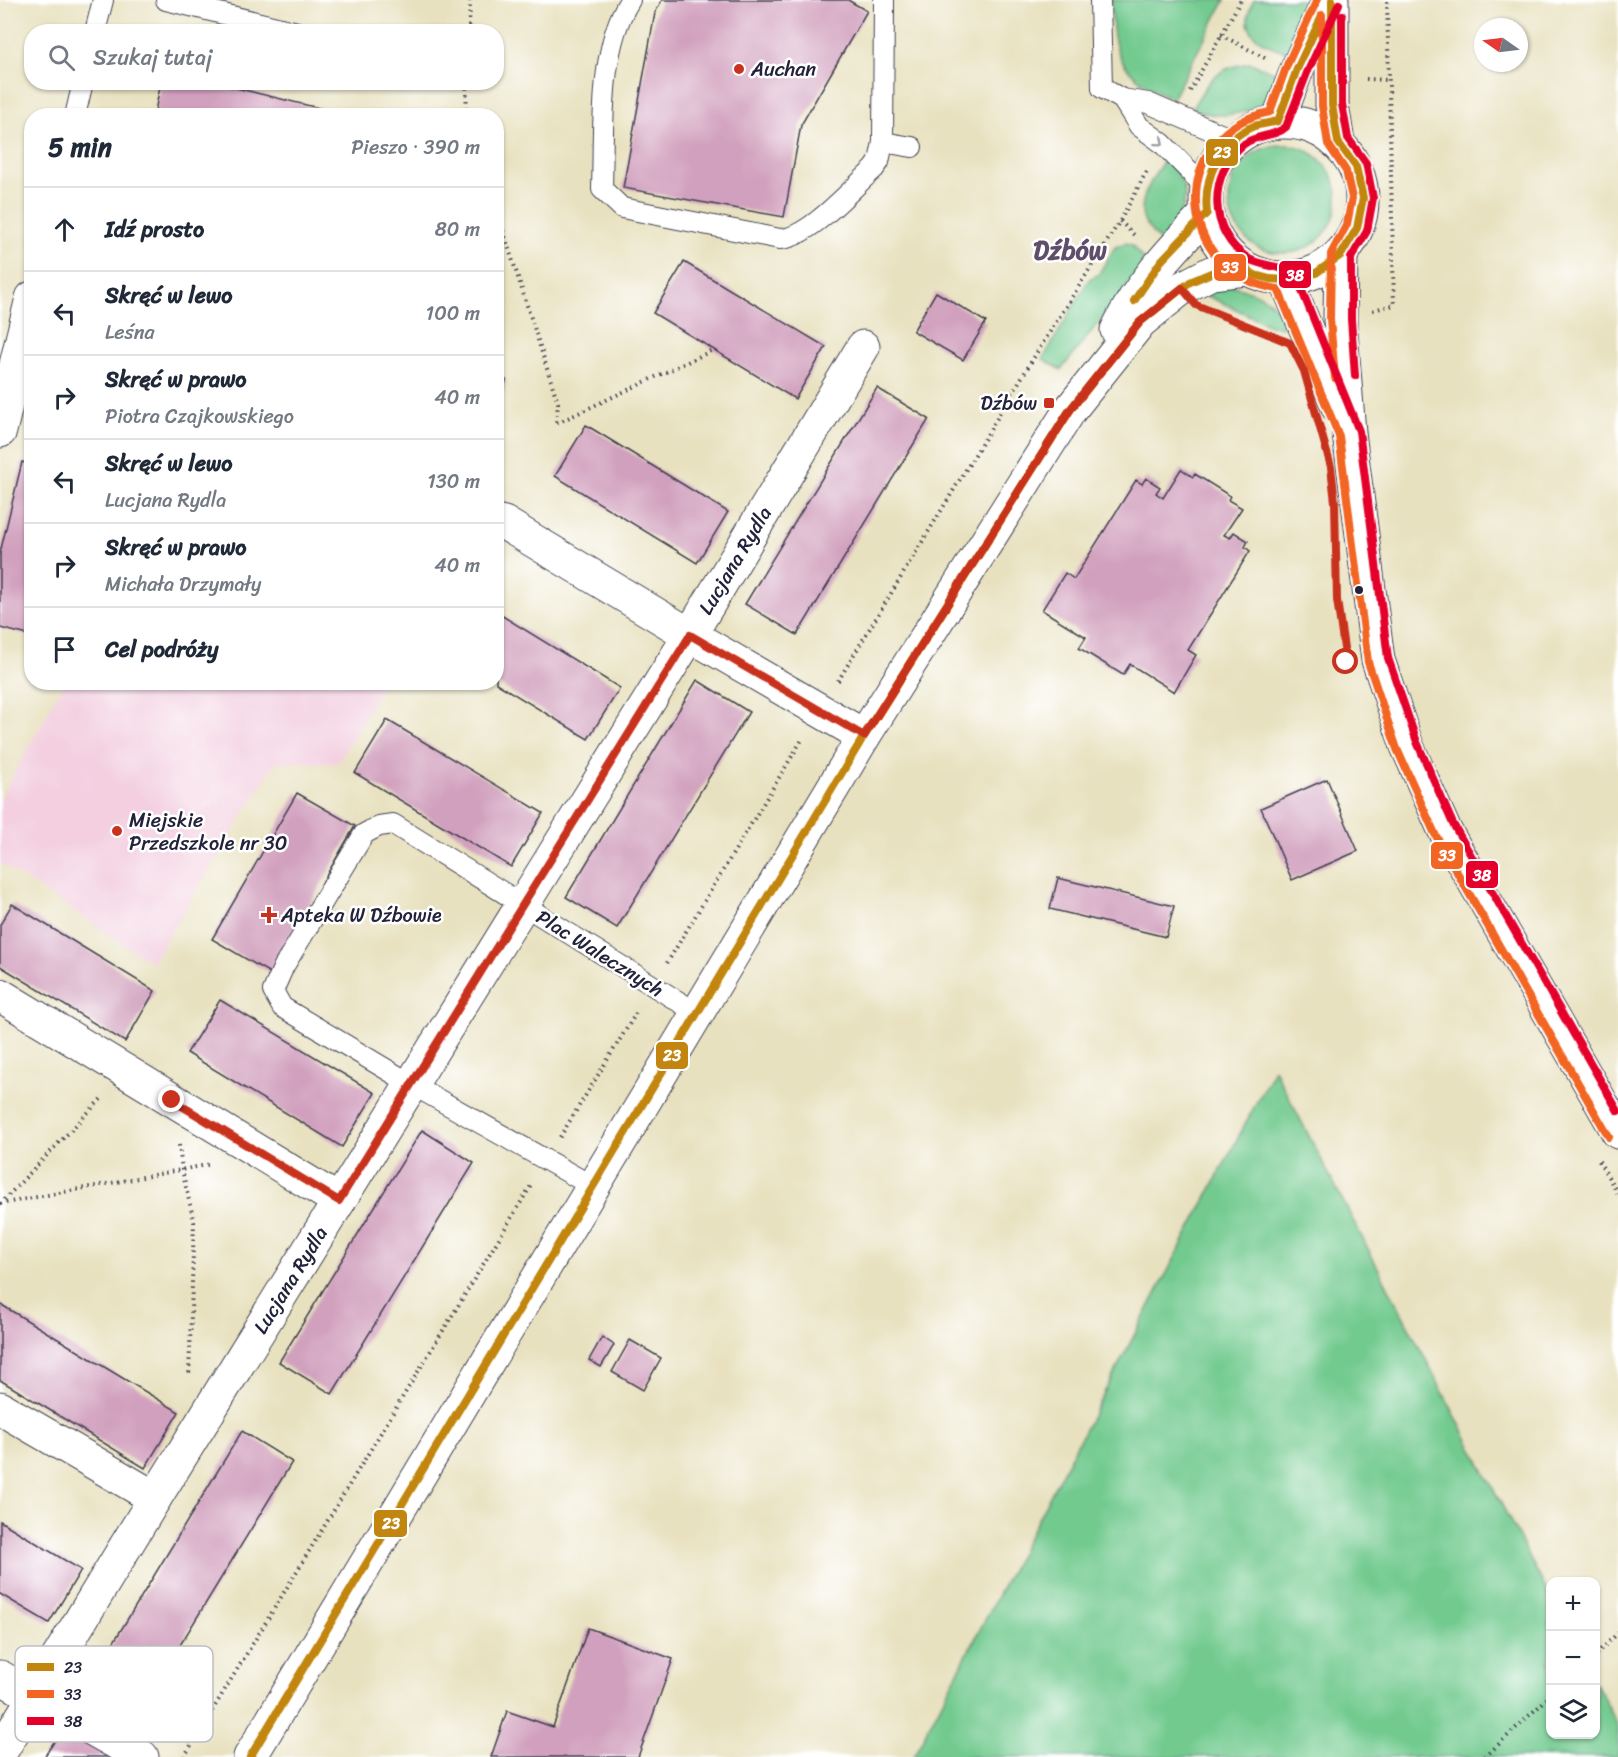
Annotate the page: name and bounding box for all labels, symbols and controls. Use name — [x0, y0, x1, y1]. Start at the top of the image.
north arrow — [1474, 18, 1528, 72]
search box — [24, 24, 504, 90]
text: Szukaj tutaj — [93, 38, 212, 77]
icon: search — [45, 41, 78, 74]
place label: Auchan — [750, 52, 816, 87]
marker: Auchan — [732, 62, 746, 76]
text: 5 min — [48, 124, 112, 170]
text: Pieszo · 390 m — [351, 130, 480, 165]
one-way arrow — [1153, 135, 1164, 146]
line badge: 23 — [1205, 138, 1239, 167]
text: 23 — [1212, 138, 1231, 167]
text: Idź prosto — [105, 210, 204, 249]
text: 80 m — [435, 212, 480, 247]
icon: ahead — [48, 213, 81, 246]
district label: Dźbów — [1033, 227, 1107, 273]
line badge: 33 — [1213, 253, 1247, 282]
text: 33 — [1220, 253, 1239, 282]
line badge: 38 — [1278, 260, 1312, 289]
text: 38 — [1285, 261, 1305, 290]
text: Skręć w lewo — [105, 276, 232, 315]
text: 100 m — [426, 296, 480, 331]
icon: left — [48, 297, 81, 330]
text: Leśna — [105, 315, 155, 350]
text: Skręć w prawo — [105, 360, 247, 399]
text: 40 m — [434, 380, 480, 415]
icon: right — [48, 381, 81, 414]
place label: Dźbów — [981, 386, 1037, 421]
marker: Dźbów — [1042, 396, 1056, 410]
text: Piotra Czajkowskiego — [105, 399, 294, 434]
text: Skręć w lewo — [105, 444, 232, 483]
text: 130 m — [427, 464, 480, 499]
icon: left — [48, 465, 81, 498]
text: Lucjana Rydla — [105, 483, 226, 518]
street label: Lucjana Rydla — [689, 499, 782, 622]
text: Skręć w prawo — [105, 528, 247, 567]
text: 40 m — [434, 548, 480, 583]
icon: right — [48, 549, 81, 582]
text: Michała Drzymały — [105, 567, 261, 602]
unlabelled marker — [1353, 584, 1365, 596]
text: Cel podróży — [105, 630, 218, 669]
icon: arrive — [48, 633, 81, 666]
route start — [1332, 648, 1358, 674]
place label: Miejskie Przedszkole nr 30 — [129, 803, 287, 861]
marker: Miejskie Przedszkole nr 30 — [110, 824, 124, 838]
line badge: 33 — [1430, 841, 1464, 870]
text: 33 — [1437, 841, 1456, 870]
line badge: 38 — [1465, 860, 1499, 889]
text: 38 — [1472, 861, 1492, 890]
place label: Apteka W Dźbowie — [280, 898, 442, 933]
street label: Plac Walecznych — [529, 900, 671, 1007]
marker: Apteka W Dźbowie — [262, 908, 276, 922]
line badge: 23 — [655, 1041, 689, 1070]
text: 23 — [662, 1041, 681, 1070]
route end — [158, 1086, 184, 1112]
street label: Lucjana Rydla — [244, 1219, 337, 1341]
line badge: 23 — [373, 1509, 408, 1538]
text: 23 — [381, 1509, 400, 1538]
map controls — [1546, 1577, 1600, 1739]
button: + — [1546, 1577, 1600, 1631]
button: − — [1546, 1631, 1600, 1685]
legend — [15, 1646, 213, 1742]
text: 23 — [64, 1653, 82, 1682]
text: 33 — [64, 1680, 82, 1709]
button: layers — [1546, 1685, 1600, 1739]
text: 38 — [64, 1707, 83, 1736]

